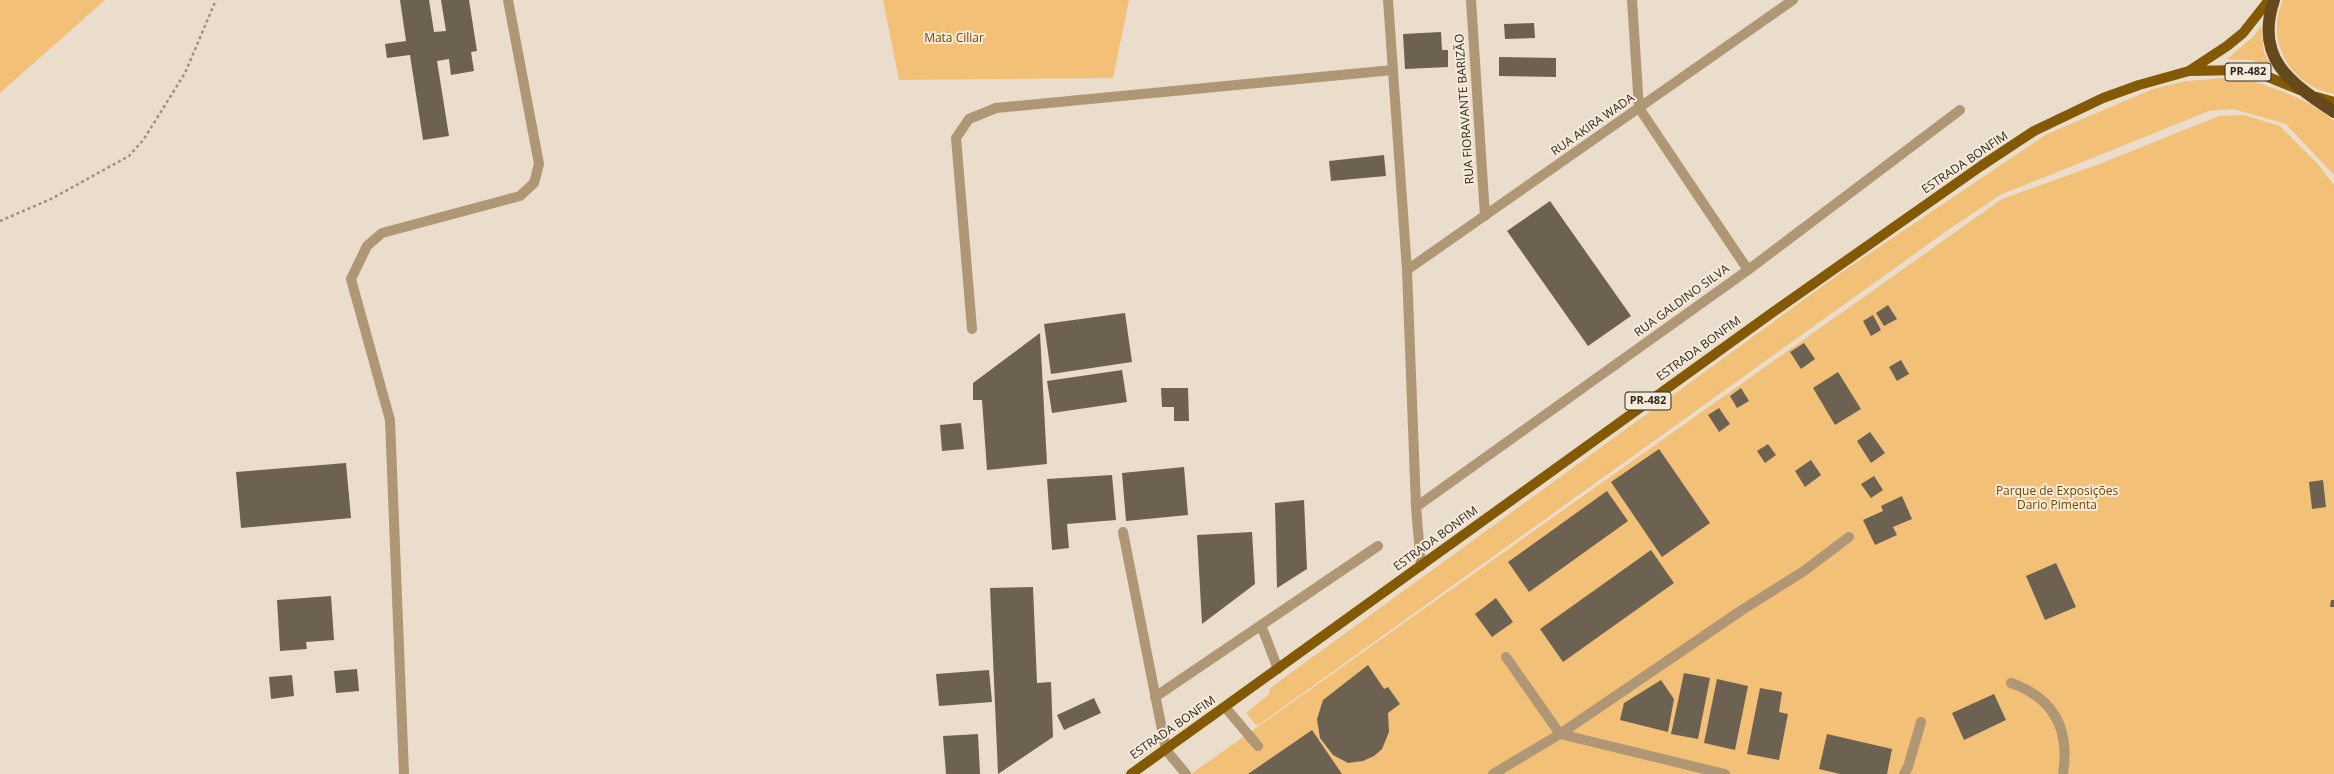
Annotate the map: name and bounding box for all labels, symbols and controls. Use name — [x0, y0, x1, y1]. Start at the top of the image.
park label: Mata Ciliar — [924, 32, 984, 46]
street label: RUA FIORAVANTE BARIZÃO — [1453, 33, 1477, 185]
road number: PR-482 — [2225, 63, 2271, 81]
street label: RUA AKIRA WADA — [1549, 91, 1637, 159]
street label: ESTRADA BONFIM — [1919, 129, 2011, 197]
street label: RUA GALDINO SILVA — [1632, 262, 1732, 340]
street label: ESTRADA BONFIM — [1654, 314, 1744, 384]
road number: PR-482 — [1625, 392, 1671, 410]
park label: Parque de Exposições Dario Pimenta — [1996, 485, 2118, 513]
street label: ESTRADA BONFIM — [1391, 504, 1481, 574]
street label: ESTRADA BONFIM — [1128, 693, 1218, 763]

